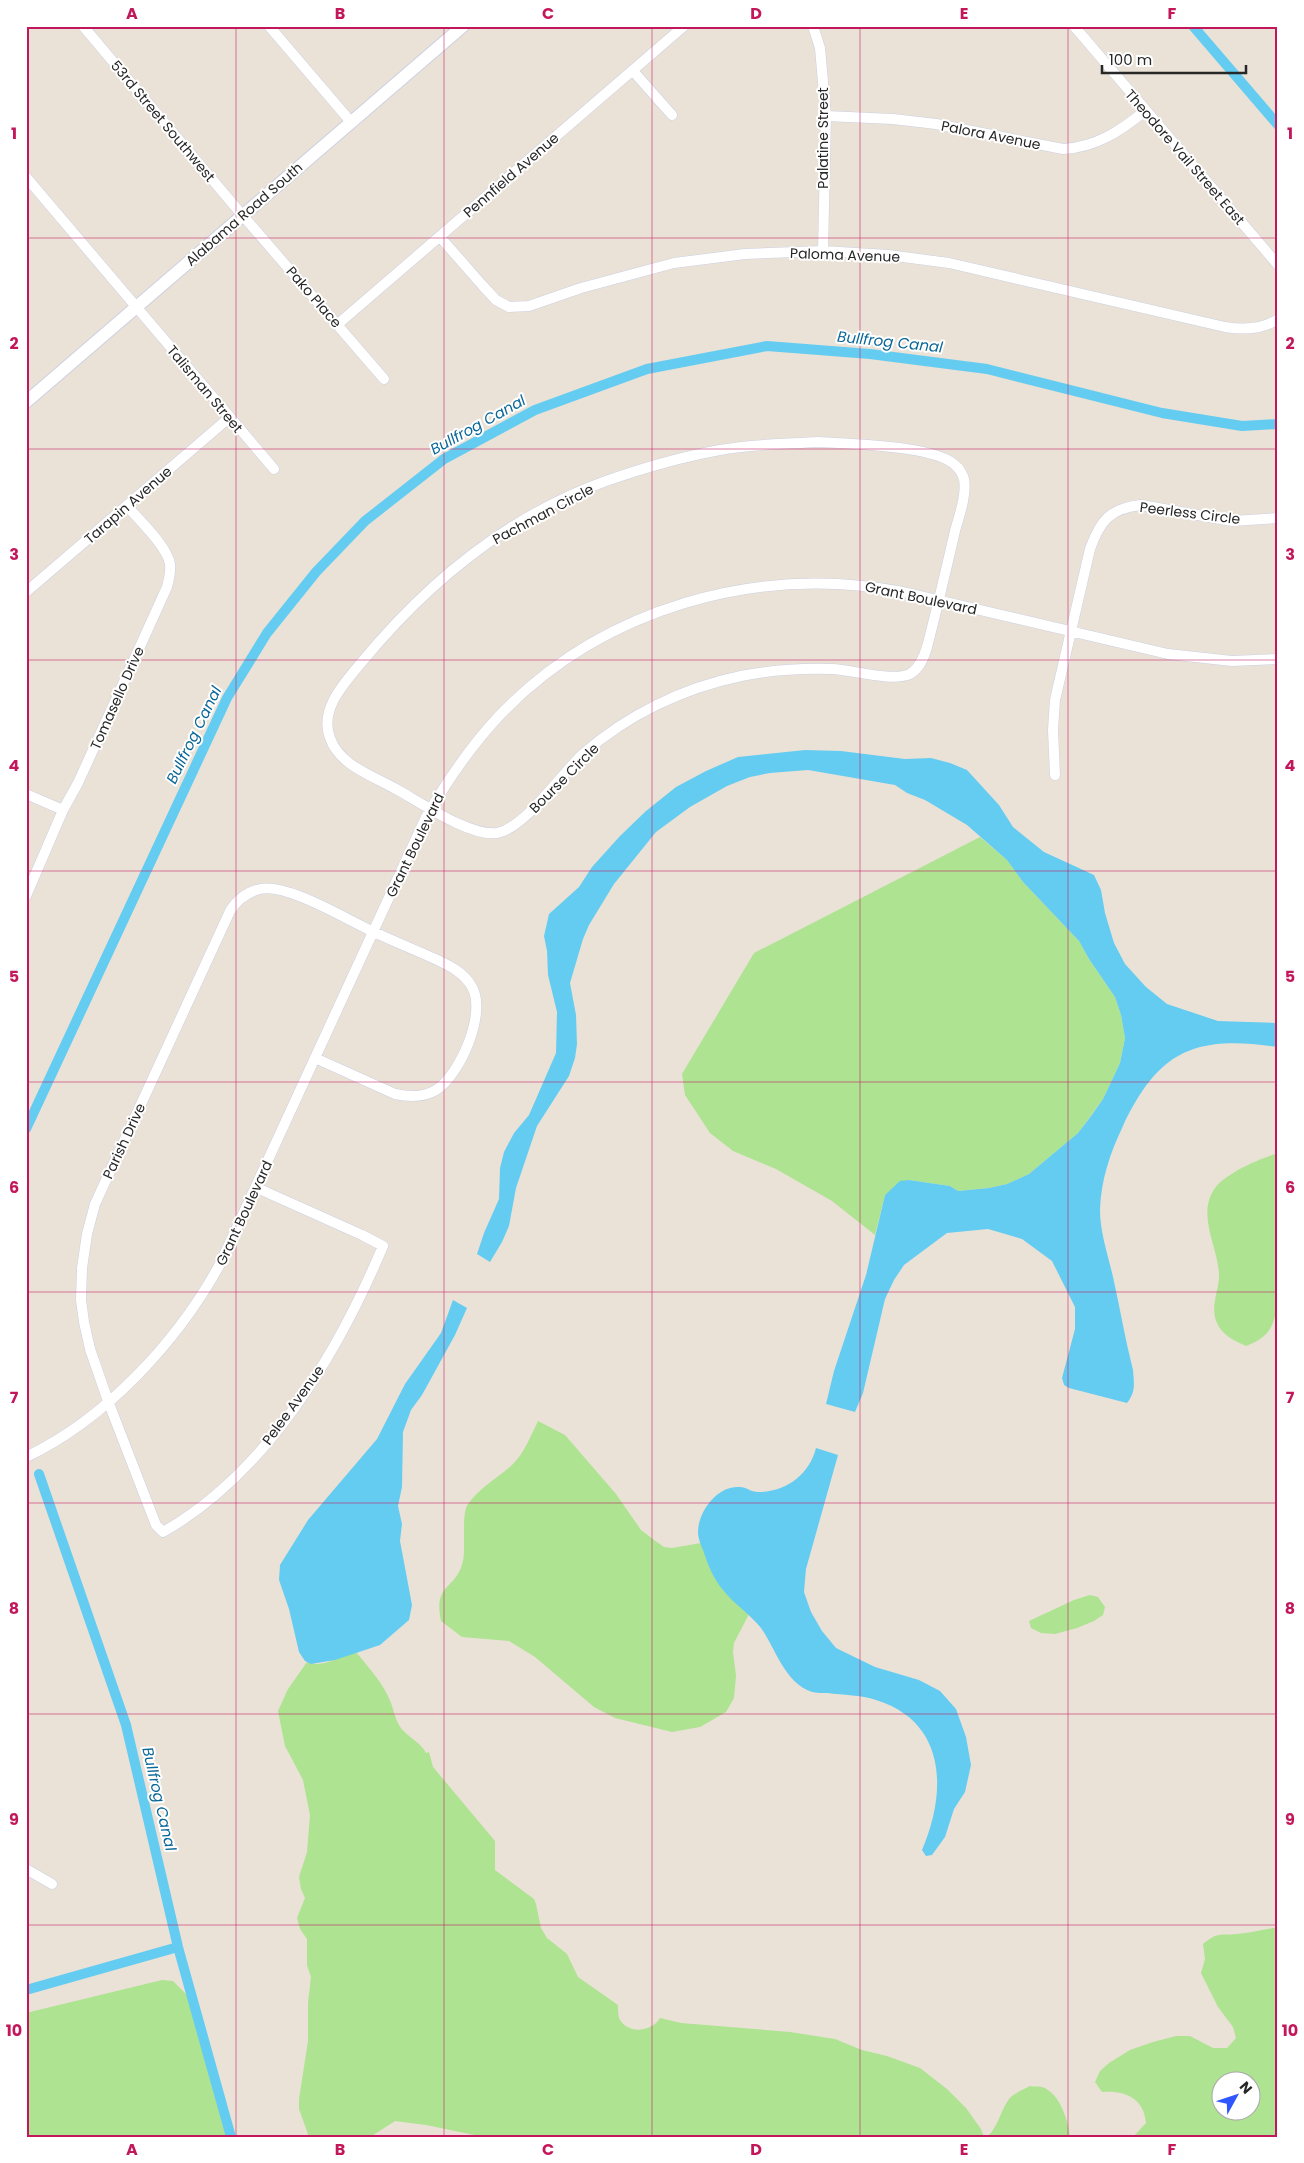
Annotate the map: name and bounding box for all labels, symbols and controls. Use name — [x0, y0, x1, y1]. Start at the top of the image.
text: A — [126, 2, 138, 25]
text: B — [335, 2, 345, 25]
text: C — [542, 2, 554, 25]
text: D — [750, 2, 762, 25]
text: E — [960, 2, 968, 25]
text: F — [1168, 2, 1177, 25]
scale bar — [1102, 42, 1245, 74]
text: 100 m — [1109, 49, 1152, 70]
street label: 53rd Street Southwest — [106, 56, 220, 186]
street label: Theodore Vail Street East — [1121, 85, 1249, 229]
street label: Palatine Street — [813, 87, 833, 189]
street label: Palora Avenue — [940, 116, 1043, 155]
text: 1 — [11, 122, 17, 145]
text: 1 — [1287, 122, 1293, 145]
street label: Pennfield Avenue — [459, 128, 563, 222]
street label: Alabama Road South — [181, 157, 307, 271]
street label: Paloma Avenue — [790, 243, 901, 267]
street label: Pako Place — [282, 262, 347, 332]
water label: Bullfrog Canal — [836, 326, 944, 358]
text: 2 — [9, 332, 19, 355]
text: 2 — [1285, 332, 1295, 355]
street label: Talisman Street — [162, 341, 248, 437]
water label: Bullfrog Canal — [426, 390, 529, 459]
street label: Tarapin Avenue — [80, 461, 176, 549]
street label: Pachman Circle — [489, 479, 597, 549]
street label: Peerless Circle — [1139, 497, 1242, 529]
text: 3 — [9, 543, 19, 566]
text: 3 — [1285, 543, 1295, 566]
street label: Grant Boulevard — [863, 576, 979, 620]
street label: Tomasello Drive — [85, 643, 149, 753]
water label: Bullfrog Canal — [161, 682, 226, 787]
street label: Bourse Circle — [525, 738, 604, 817]
text: 4 — [9, 754, 20, 777]
text: 4 — [1285, 754, 1296, 777]
street label: Grant Boulevard — [381, 789, 449, 901]
text: 5 — [9, 965, 19, 988]
text: 5 — [1285, 965, 1295, 988]
street label: Parish Drive — [98, 1100, 150, 1182]
street label: Grant Boulevard — [211, 1157, 277, 1269]
text: 6 — [9, 1176, 19, 1199]
text: 6 — [1285, 1176, 1295, 1199]
street label: Pelee Avenue — [257, 1361, 329, 1449]
text: 7 — [10, 1386, 19, 1409]
text: 7 — [1286, 1386, 1295, 1409]
text: 8 — [9, 1597, 19, 1620]
text: 8 — [1285, 1597, 1295, 1620]
water label: Bullfrog Canal — [137, 1745, 182, 1853]
text: 9 — [9, 1808, 19, 1831]
text: 9 — [1285, 1808, 1295, 1831]
text: 10 — [6, 2019, 22, 2042]
text: 10 — [1282, 2019, 1298, 2042]
north arrow — [1212, 2070, 1262, 2120]
text: N — [1235, 2077, 1257, 2098]
text: A — [126, 2138, 138, 2161]
text: B — [335, 2138, 345, 2161]
text: C — [542, 2138, 554, 2161]
text: D — [750, 2138, 762, 2161]
text: E — [960, 2138, 968, 2161]
text: F — [1168, 2138, 1177, 2161]

